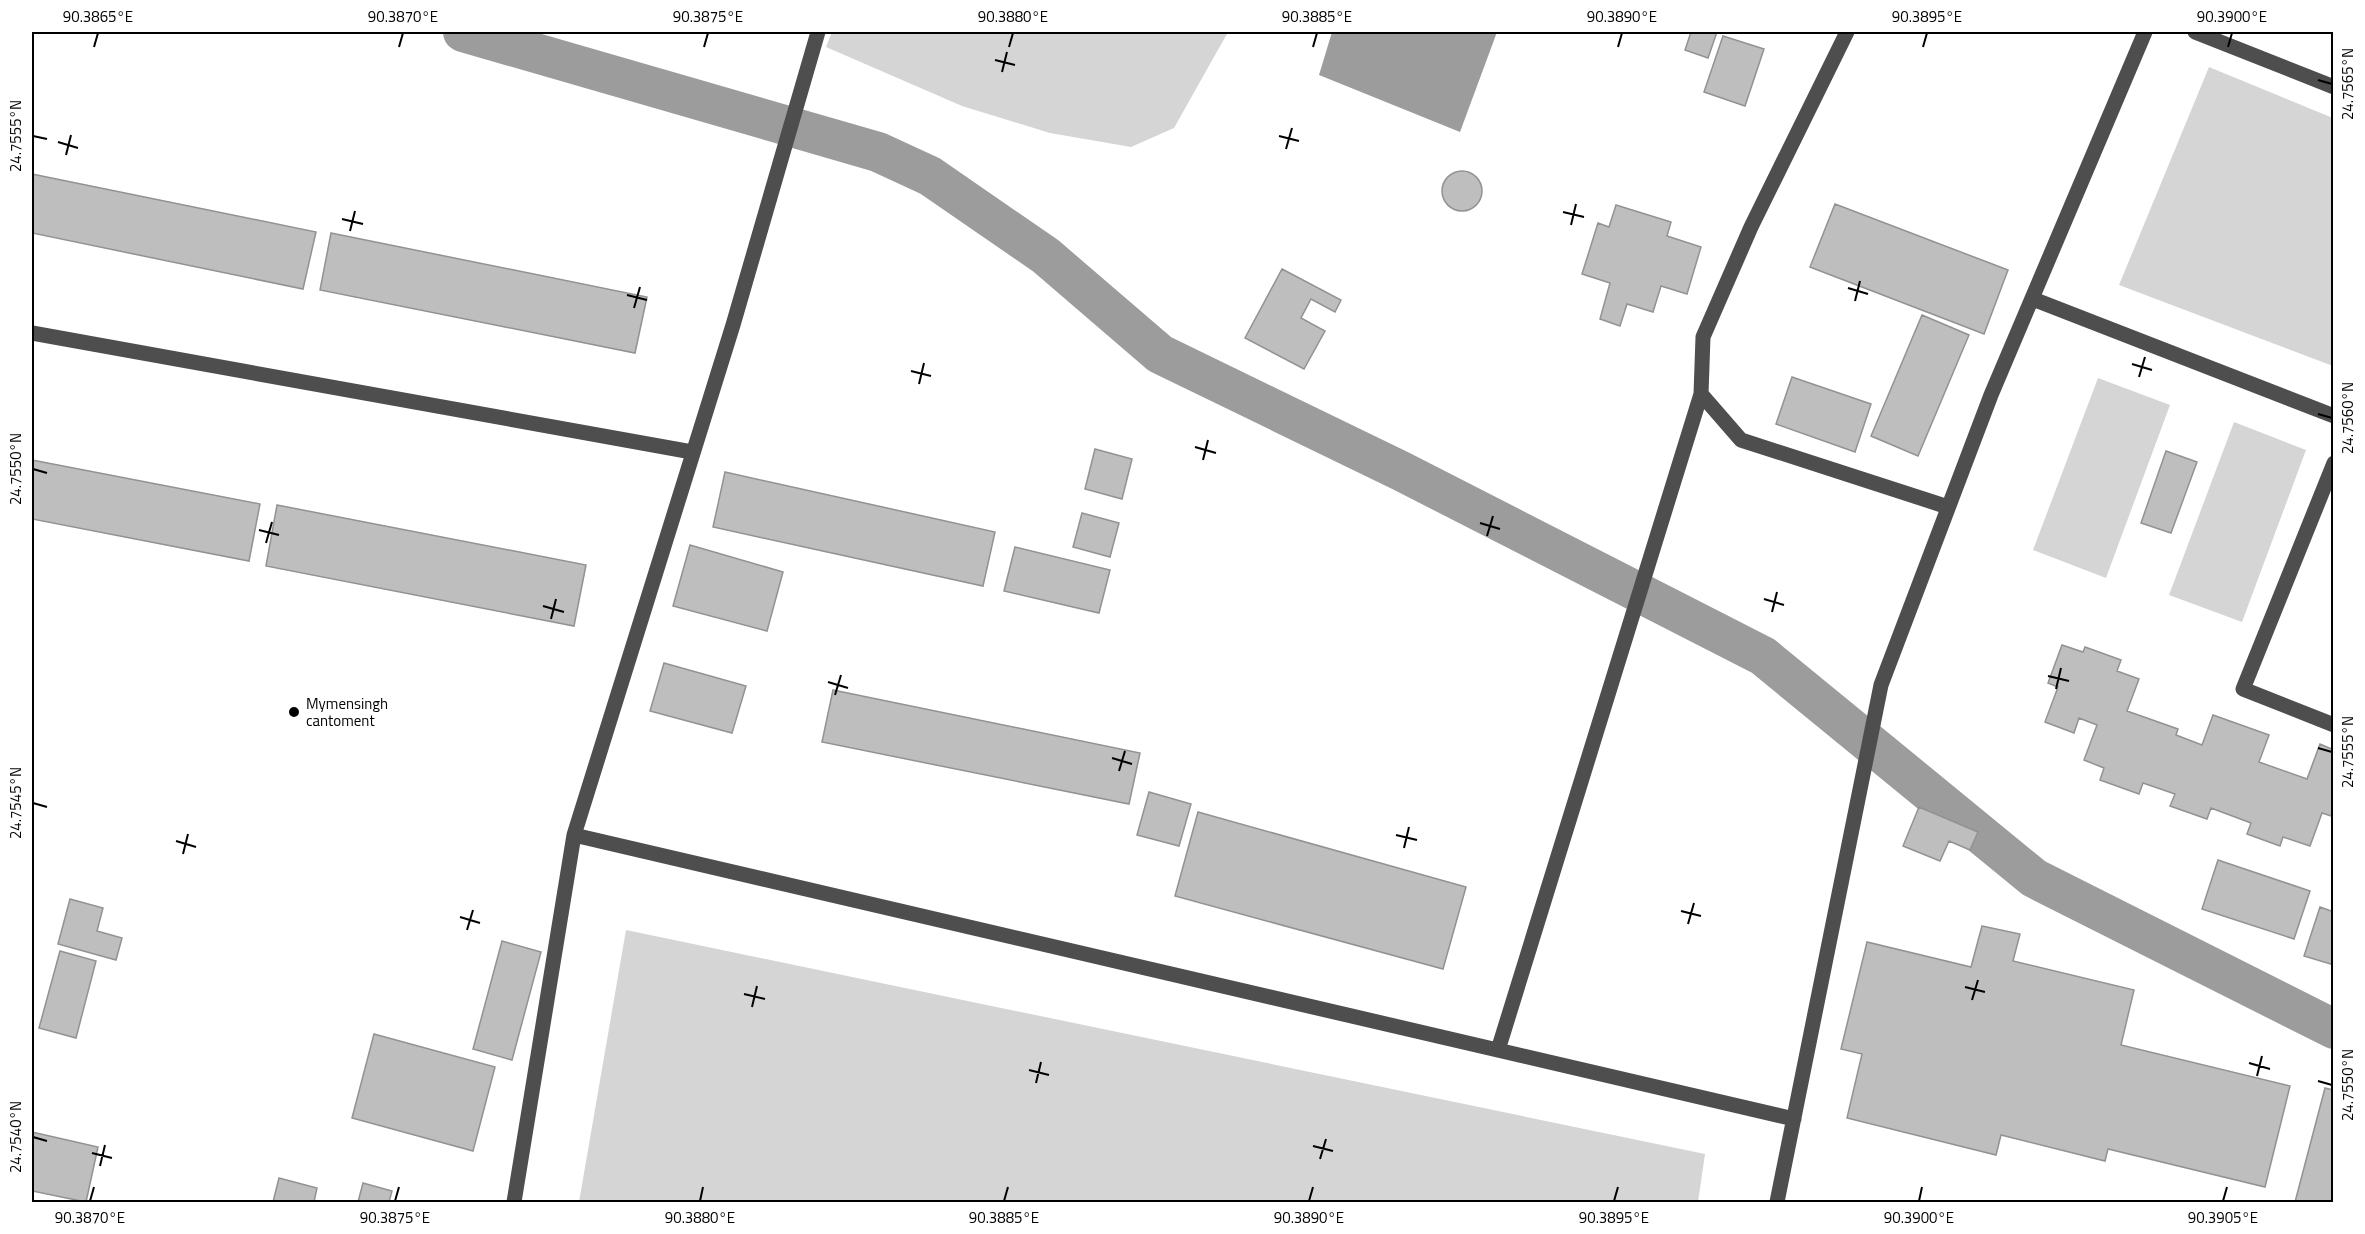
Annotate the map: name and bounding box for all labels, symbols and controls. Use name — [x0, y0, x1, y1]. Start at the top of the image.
text: 90.3865°E — [63, 5, 133, 28]
text: 90.3870°E — [368, 5, 438, 28]
text: 90.3875°E — [673, 5, 743, 28]
text: 90.3880°E — [978, 5, 1048, 28]
text: 90.3885°E — [1282, 5, 1352, 28]
text: 90.3890°E — [1587, 5, 1657, 28]
text: 90.3895°E — [1892, 5, 1962, 28]
text: 90.3900°E — [2197, 5, 2267, 28]
text: 24.7565°N — [2336, 48, 2359, 120]
text: 24.7555°N — [4, 100, 27, 172]
text: 24.7560°N — [2336, 382, 2359, 454]
text: 24.7550°N — [4, 433, 27, 505]
place label: Mymensingh cantoment — [306, 692, 388, 732]
marker: Mymensingh cantoment — [287, 705, 301, 719]
text: 24.7555°N — [2336, 716, 2359, 788]
text: 24.7545°N — [4, 767, 27, 839]
text: 24.7550°N — [2336, 1049, 2359, 1121]
text: 24.7540°N — [4, 1101, 27, 1173]
text: 90.3870°E — [55, 1206, 125, 1229]
text: 90.3875°E — [360, 1206, 430, 1229]
text: 90.3880°E — [665, 1206, 735, 1229]
text: 90.3885°E — [969, 1206, 1039, 1229]
text: 90.3890°E — [1274, 1206, 1344, 1229]
text: 90.3895°E — [1579, 1206, 1649, 1229]
text: 90.3900°E — [1884, 1206, 1954, 1229]
text: 90.3905°E — [2188, 1206, 2258, 1229]

